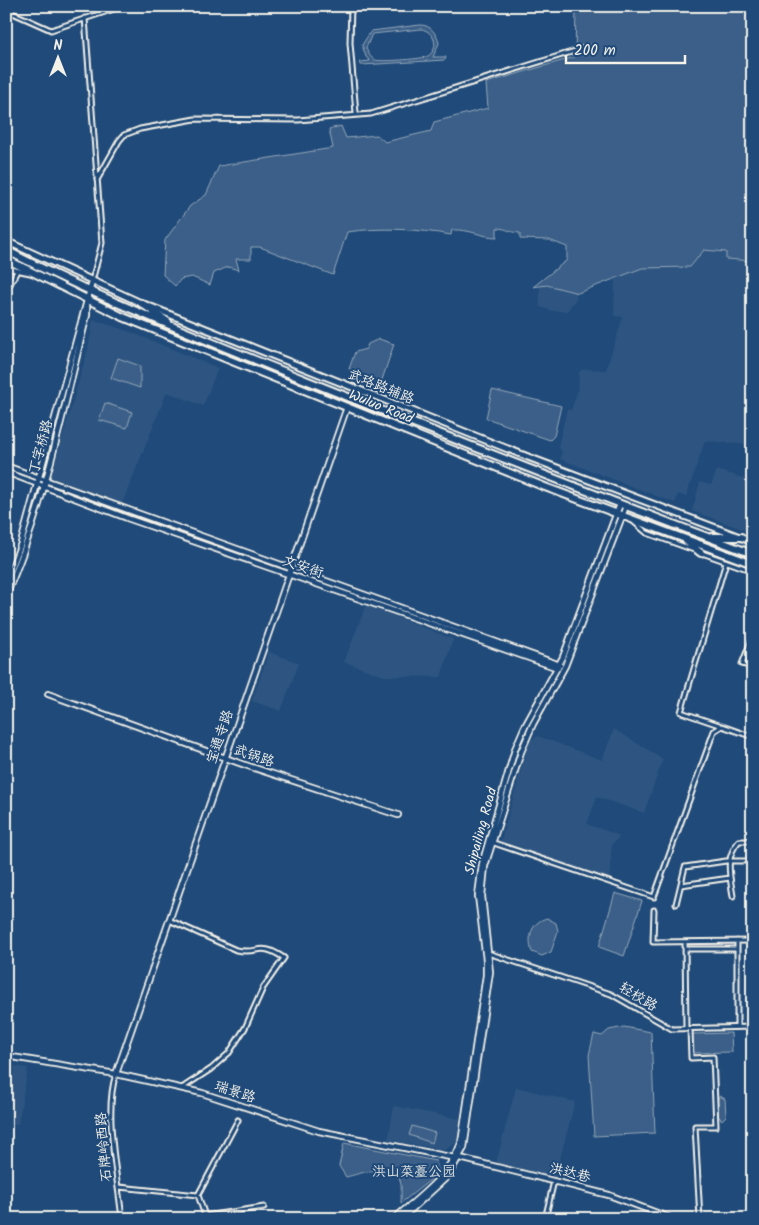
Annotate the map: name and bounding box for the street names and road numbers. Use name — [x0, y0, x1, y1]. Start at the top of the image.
street label: 武珞路辅路 — [344, 364, 418, 410]
street label: Wuluo Road — [345, 384, 418, 430]
street label: 丁字桥路 — [23, 417, 59, 477]
street label: 文安街 — [280, 550, 326, 584]
street label: 宝通寺路 — [200, 707, 240, 767]
street label: 武锅路 — [231, 739, 277, 773]
street label: Shipailing Road — [459, 784, 503, 877]
street label: 轻校路 — [614, 977, 662, 1017]
street label: 瑞景路 — [211, 1075, 258, 1109]
street label: 石牌岭西路 — [90, 1111, 118, 1183]
street label: 洪达巷 — [547, 1157, 594, 1189]

